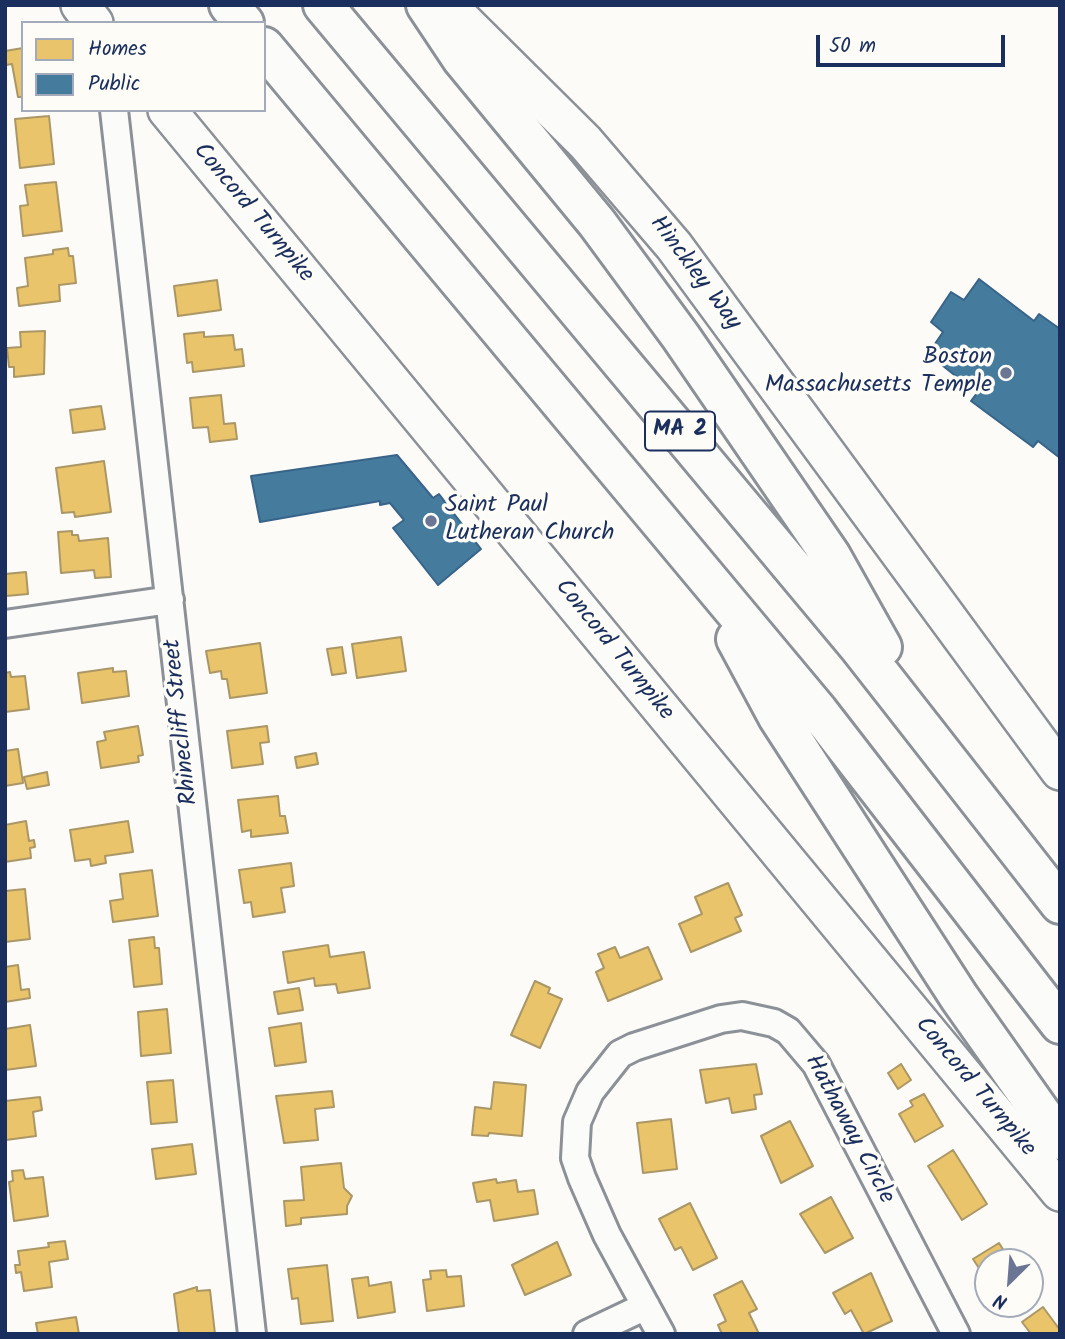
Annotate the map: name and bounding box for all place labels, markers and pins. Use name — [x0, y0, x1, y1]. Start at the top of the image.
place label: Boston Massachusetts Temple — [765, 345, 992, 401]
marker: Boston Massachusetts Temple — [998, 365, 1014, 381]
place label: Saint Paul Lutheran Church — [445, 493, 614, 549]
marker: Saint Paul Lutheran Church — [423, 513, 439, 529]

